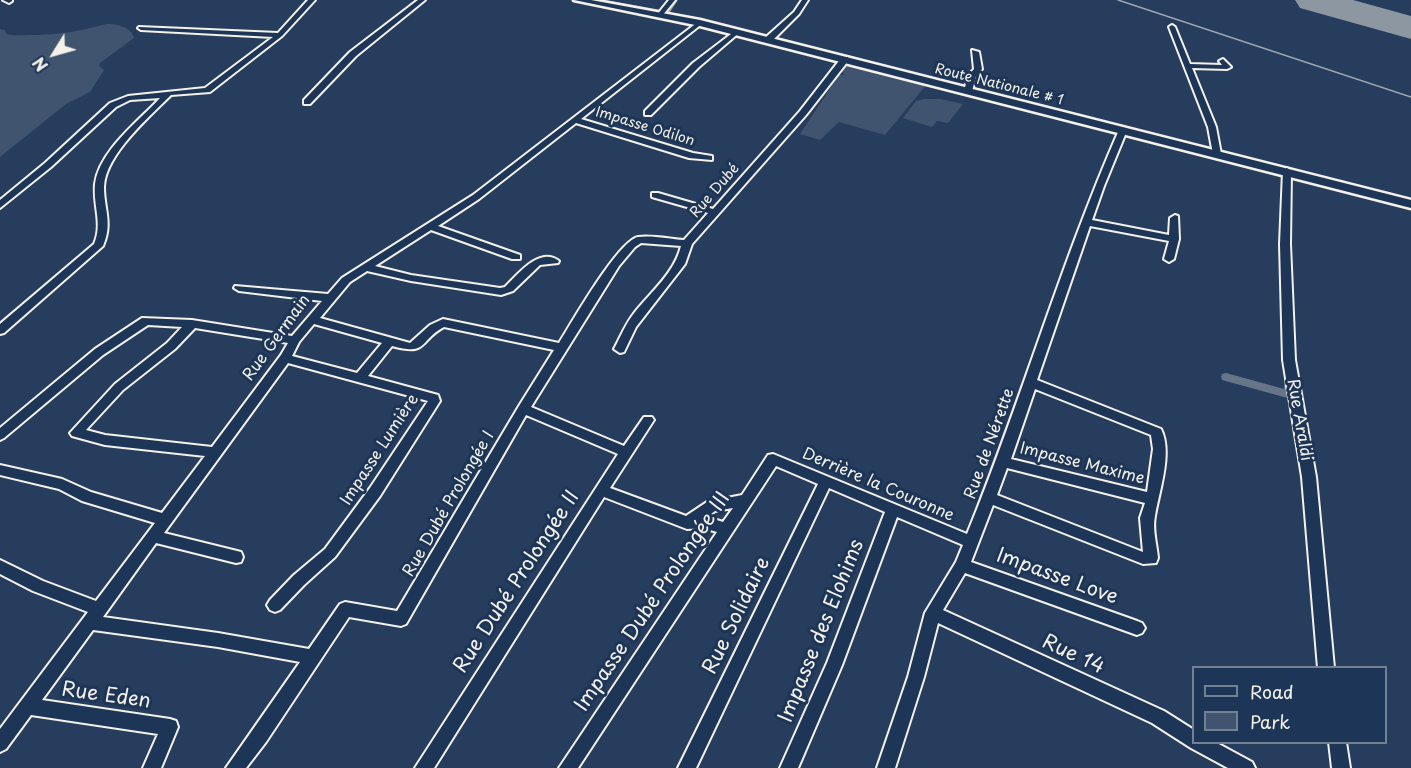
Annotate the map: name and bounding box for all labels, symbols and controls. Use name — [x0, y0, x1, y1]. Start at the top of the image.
north arrow — [24, 24, 84, 84]
text: N — [26, 53, 53, 77]
street label: Route Nationale # 1 — [933, 61, 1065, 109]
street label: Impasse Odilon — [594, 104, 696, 150]
street label: Rue Dubé — [687, 161, 743, 221]
street label: Rue Germain — [239, 291, 315, 385]
street label: Rue Araldi — [1282, 377, 1316, 463]
street label: Rue de Nérette — [961, 386, 1019, 502]
street label: Impasse Lumière — [337, 391, 423, 509]
street label: Rue Dubé Prolongée I — [399, 428, 499, 580]
street label: Impasse Maxime — [1018, 439, 1146, 489]
street label: Derrière la Couronne — [799, 444, 957, 526]
street label: Rue Dubé Prolongée II — [449, 486, 585, 678]
street label: Impasse Dubé Prolongée III — [571, 488, 735, 716]
street label: Impasse des Elohims — [774, 536, 870, 726]
street label: Impasse Love — [993, 544, 1121, 610]
street label: Rue Solidaire — [698, 554, 776, 678]
street label: Rue 14 — [1038, 630, 1108, 680]
legend — [1192, 666, 1387, 744]
street label: Rue Eden — [60, 678, 152, 714]
text: Road — [1250, 678, 1294, 705]
text: Park — [1250, 708, 1290, 735]

